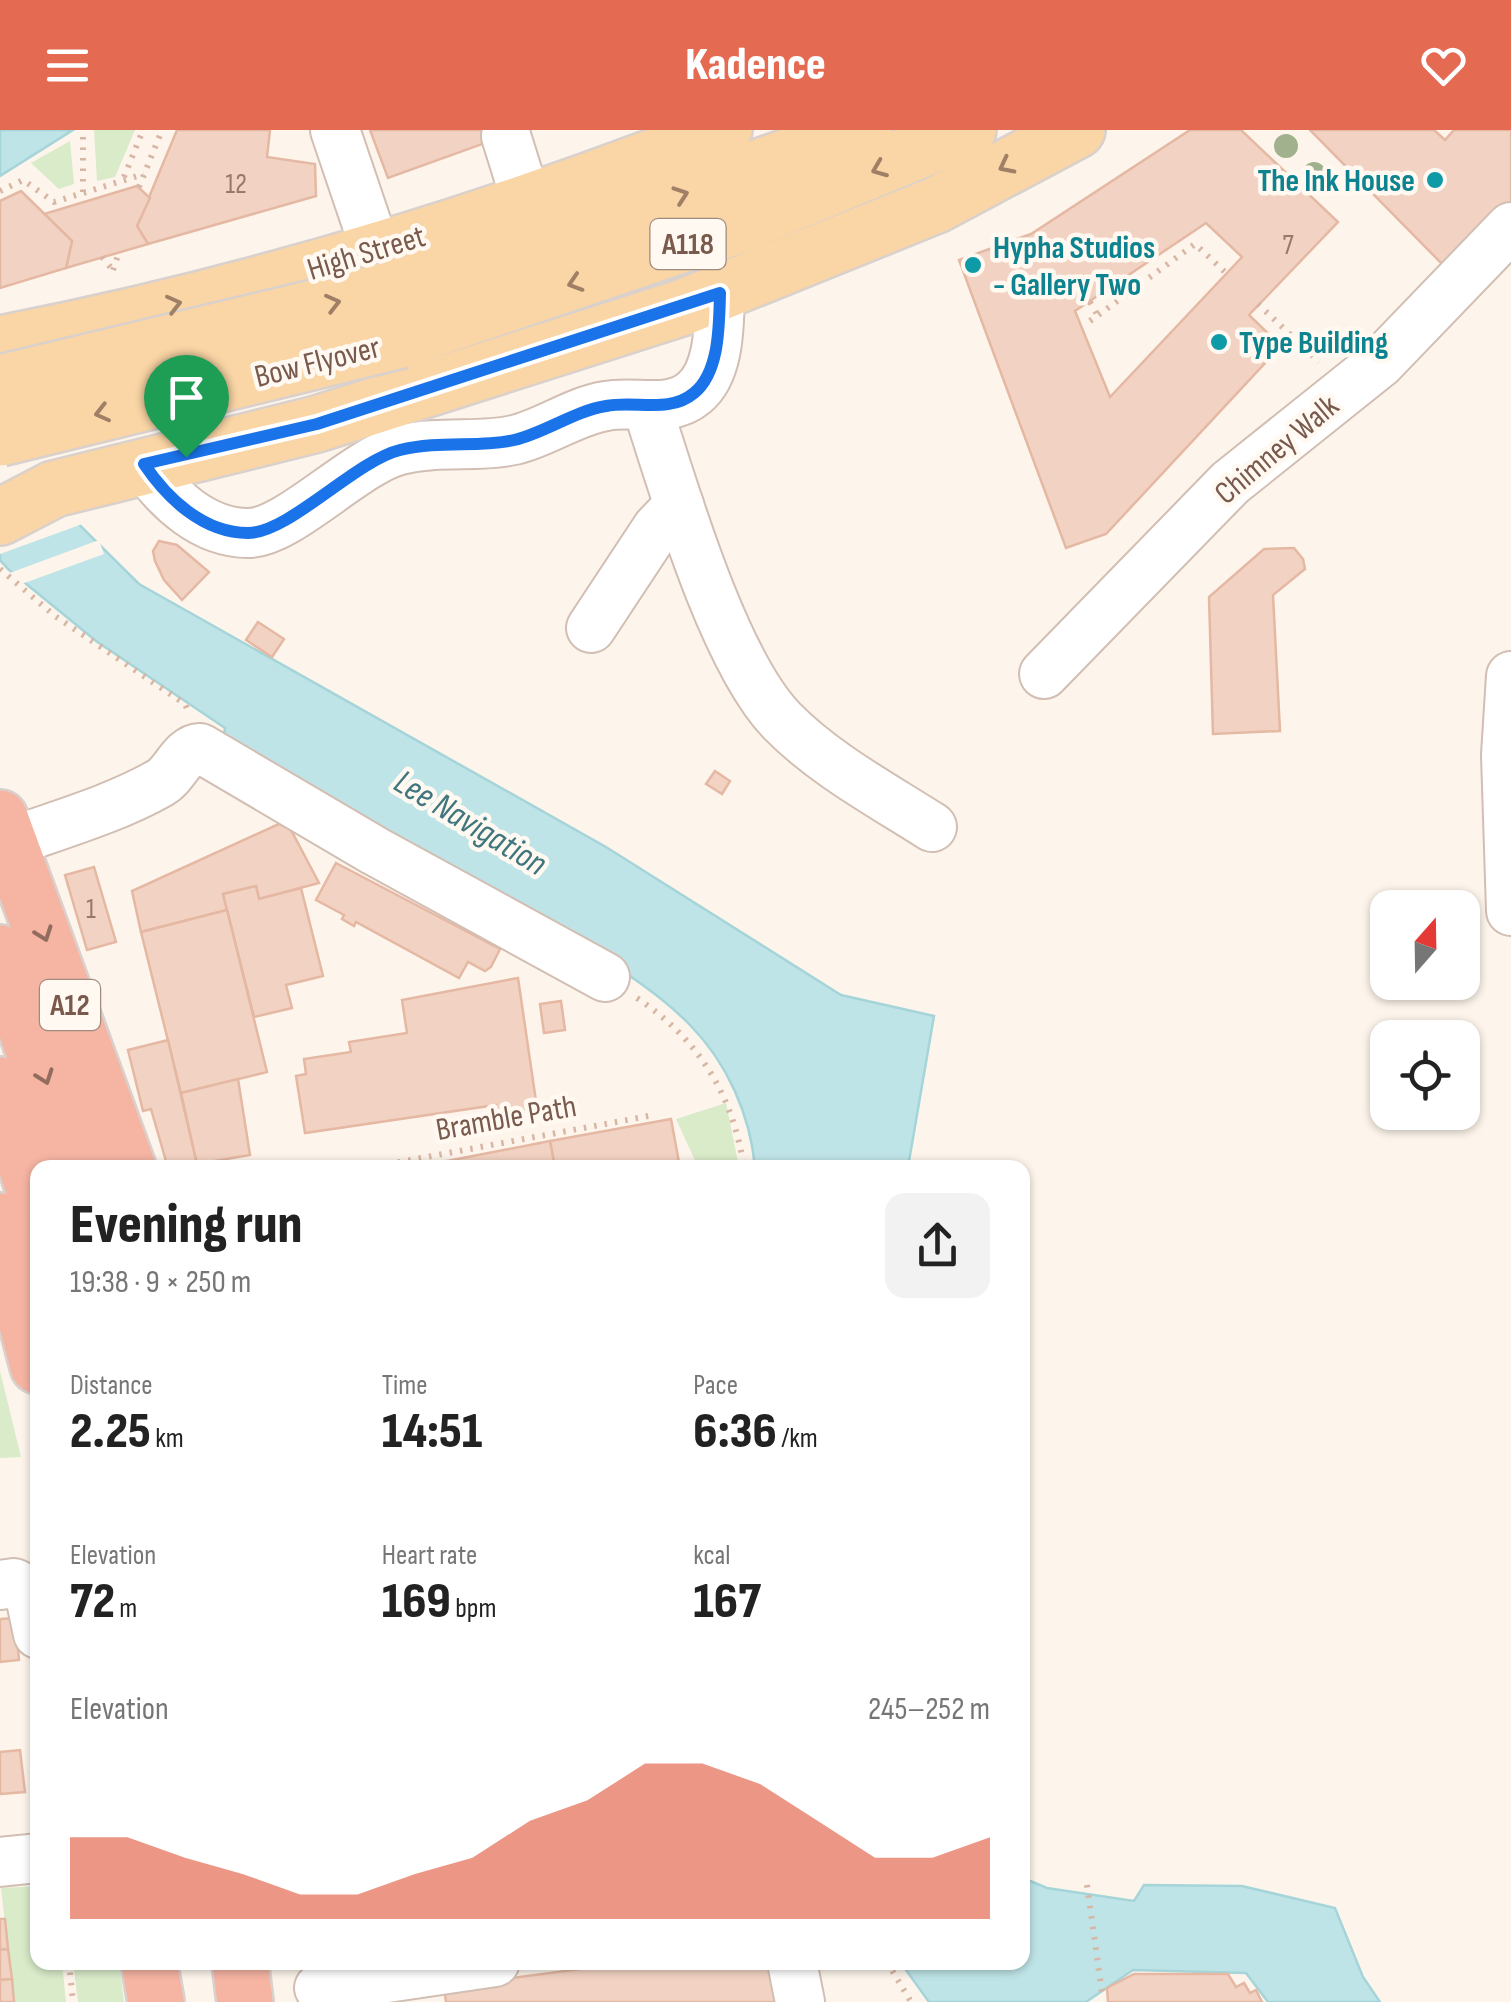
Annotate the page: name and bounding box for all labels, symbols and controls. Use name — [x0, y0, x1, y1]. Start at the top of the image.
icon: menu — [40, 38, 95, 93]
text: Kadence — [685, 38, 826, 93]
icon: heart — [1416, 38, 1471, 93]
one-way arrow — [998, 154, 1016, 173]
one-way arrow — [871, 158, 889, 178]
place label: The Ink House — [1258, 162, 1415, 201]
house number: 12 — [225, 168, 247, 201]
marker: The Ink House — [1424, 169, 1446, 191]
one-way arrow — [672, 186, 689, 206]
street label: High Street — [303, 217, 430, 290]
road number: A118 — [650, 219, 726, 269]
place label: Hypha Studios - Gallery Two — [993, 229, 1155, 305]
house number: 7 — [1282, 229, 1294, 262]
marker: Hypha Studios - Gallery Two — [962, 254, 984, 276]
one-way arrow — [567, 271, 584, 291]
one-way arrow — [324, 294, 341, 315]
one-way arrow — [165, 295, 182, 316]
place label: Type Building — [1239, 324, 1388, 363]
street label: Bow Flyover — [251, 328, 384, 397]
marker: Type Building — [1208, 331, 1230, 353]
pin — [144, 355, 229, 458]
icon: arrive — [159, 370, 214, 425]
street label: Chimney Walk — [1207, 387, 1347, 513]
one-way arrow — [94, 401, 111, 422]
water label: Lee Navigation — [386, 761, 554, 886]
north arrow — [1370, 890, 1480, 1000]
map controls — [1370, 890, 1480, 1130]
house number: 1 — [86, 893, 96, 926]
one-way arrow — [32, 924, 53, 941]
road number: A12 — [40, 980, 100, 1030]
button: locate — [1370, 1020, 1480, 1130]
one-way arrow — [33, 1068, 53, 1085]
street label: Bramble Path — [433, 1087, 579, 1150]
text: Evening run — [70, 1192, 303, 1259]
button: share — [885, 1193, 990, 1298]
text: 19:38 · 9 × 250 m — [70, 1263, 251, 1302]
text: Distance — [70, 1369, 153, 1402]
text: Time — [382, 1369, 427, 1402]
text: Pace — [693, 1369, 738, 1402]
text: 2.25 — [70, 1402, 151, 1462]
text: 14:51 — [382, 1402, 482, 1462]
text: 6:36 — [693, 1402, 777, 1462]
text: km — [151, 1422, 184, 1455]
text: /km — [777, 1422, 818, 1455]
text: Elevation — [70, 1539, 156, 1572]
text: Heart rate — [382, 1539, 477, 1572]
text: kcal — [693, 1539, 730, 1572]
text: 72 — [70, 1572, 115, 1632]
text: 169 — [382, 1572, 451, 1632]
text: 167 — [693, 1572, 761, 1632]
text: m — [115, 1592, 137, 1625]
text: bpm — [451, 1592, 496, 1625]
text: Elevation — [70, 1690, 169, 1729]
text: 245–252 m — [868, 1690, 990, 1729]

